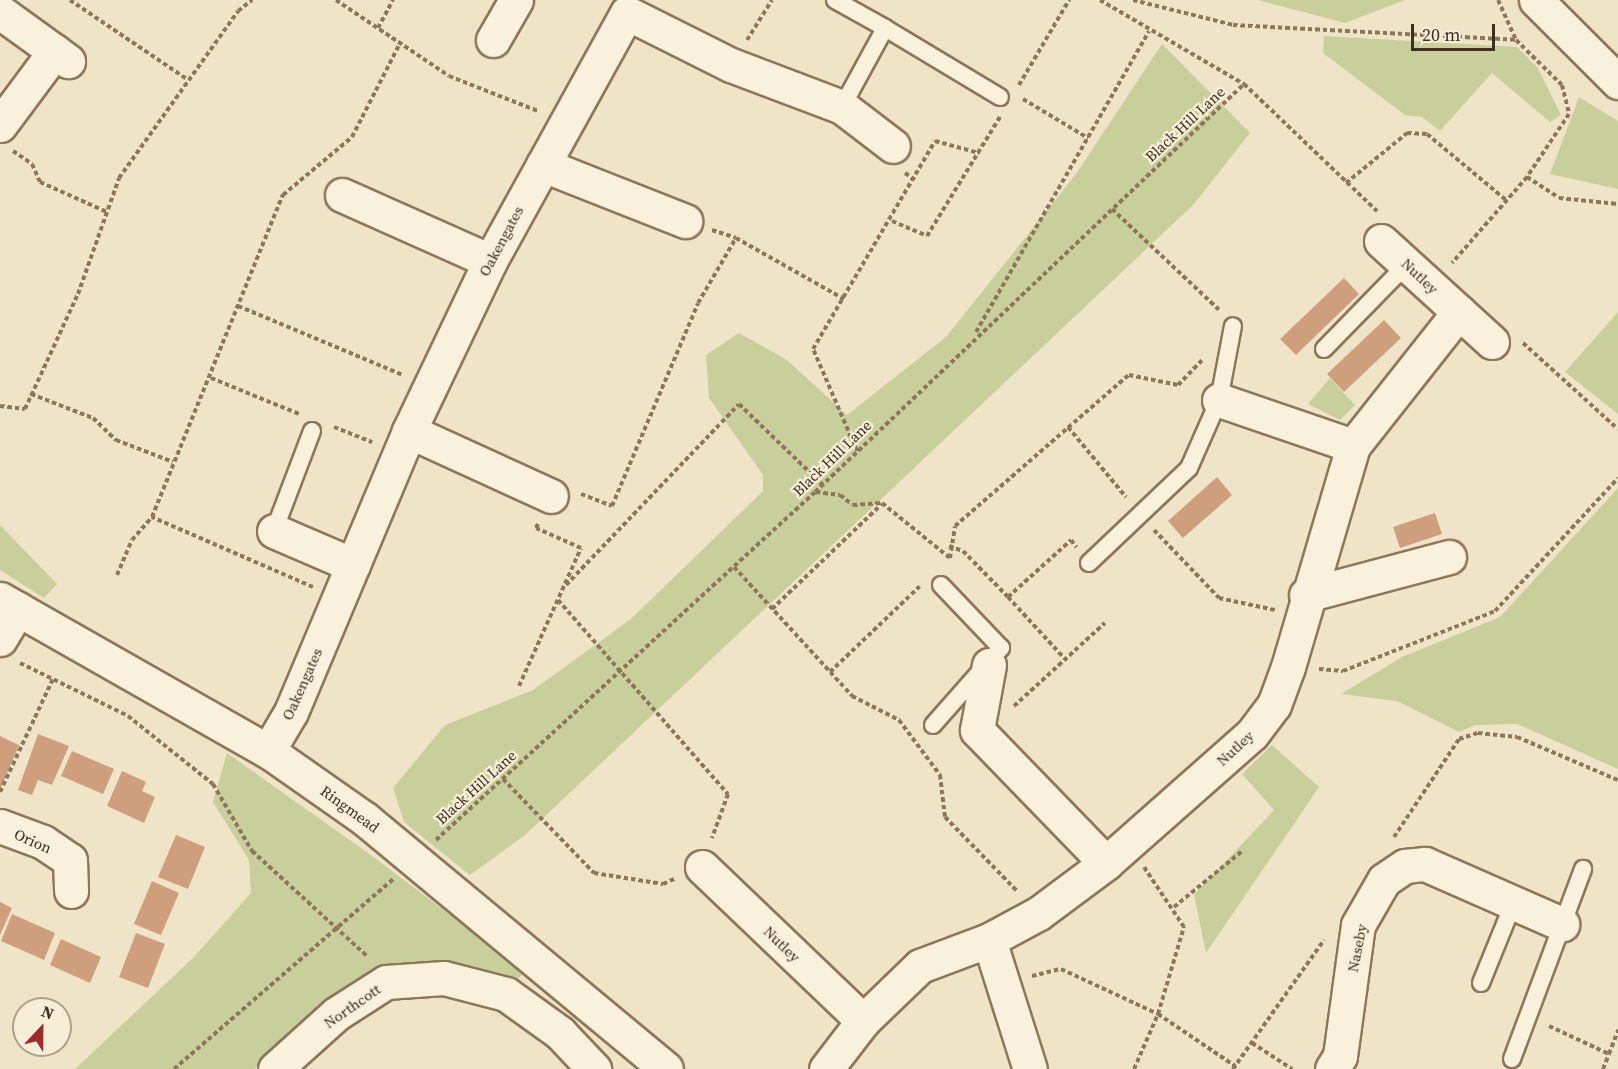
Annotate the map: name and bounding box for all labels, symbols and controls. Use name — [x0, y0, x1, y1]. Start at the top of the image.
scale bar — [1414, 12, 1498, 50]
text: 20 m — [1422, 22, 1460, 47]
street label: Black Hill Lane — [1142, 83, 1228, 165]
street label: Oakengates — [475, 203, 527, 279]
street label: Nutley — [1398, 254, 1442, 298]
street label: Black Hill Lane — [789, 416, 875, 500]
street label: Oakengates — [278, 645, 326, 723]
street label: Nutley — [1213, 726, 1257, 770]
street label: Black Hill Lane — [432, 746, 520, 828]
street label: Ringmead — [317, 782, 383, 836]
street label: Orion — [12, 825, 54, 857]
street label: Nutley — [760, 922, 804, 966]
street label: Naseby — [1344, 922, 1370, 974]
street label: Northcott — [320, 980, 384, 1032]
north arrow — [12, 997, 72, 1057]
text: N — [38, 1000, 58, 1025]

